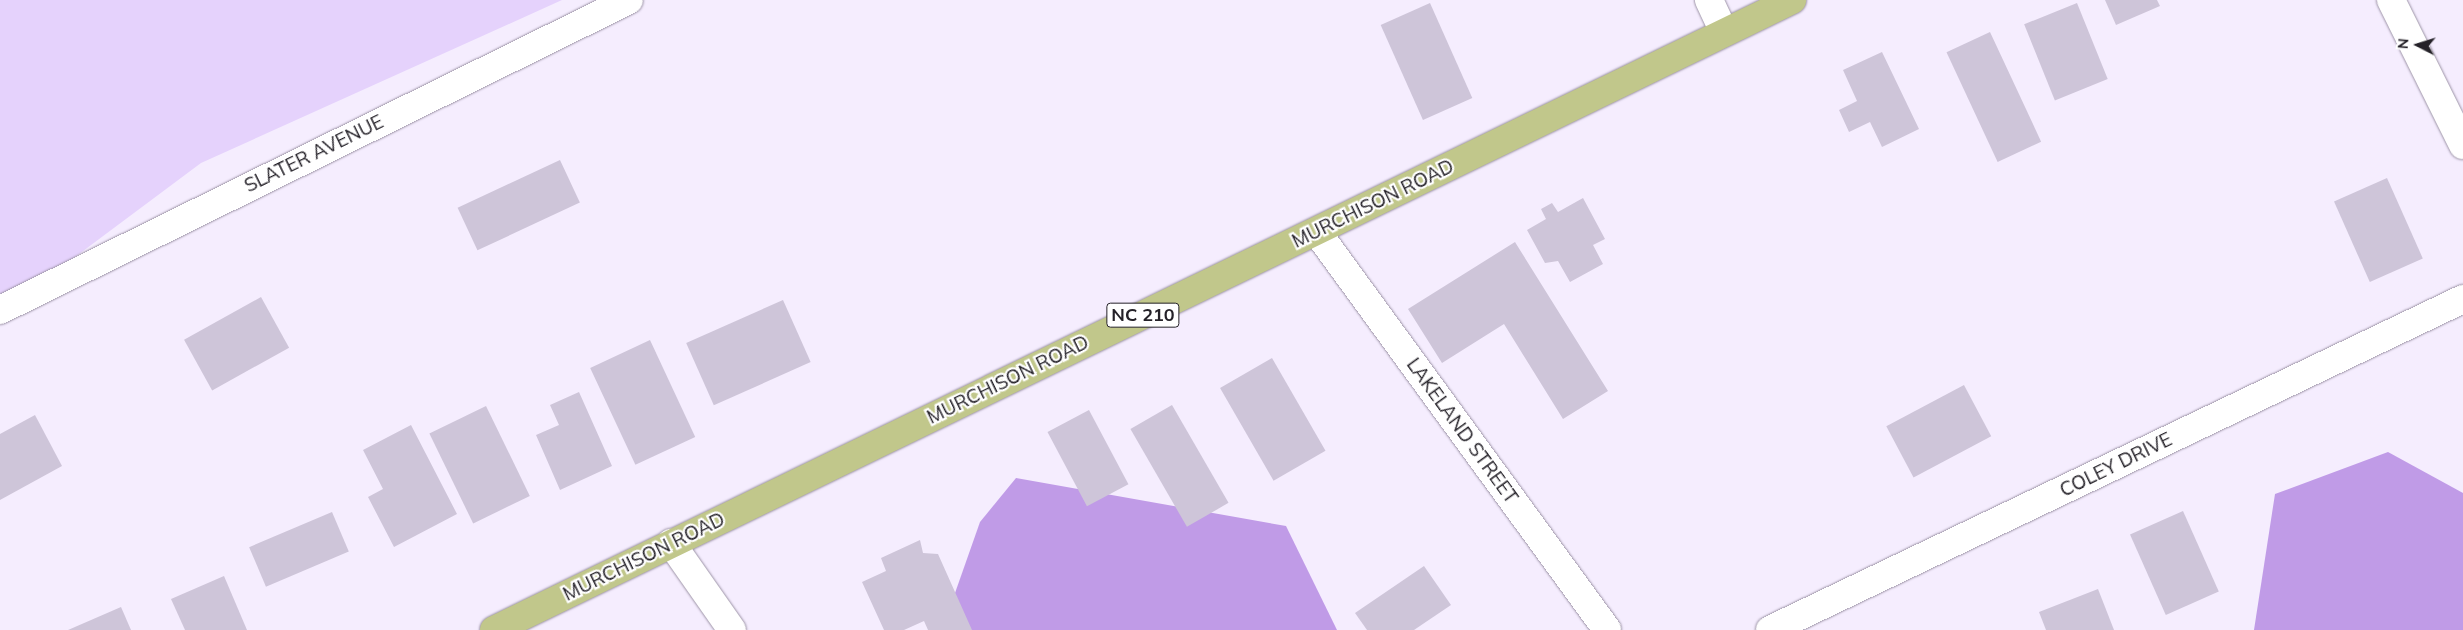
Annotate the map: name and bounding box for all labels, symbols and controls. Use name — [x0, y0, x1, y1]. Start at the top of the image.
north arrow — [2393, 20, 2443, 70]
text: N — [2394, 38, 2412, 50]
street label: SLATER AVENUE — [241, 111, 387, 197]
street label: MURCHISON ROAD — [1288, 155, 1458, 253]
road number: NC 210 — [1106, 300, 1180, 330]
street label: MURCHISON ROAD — [923, 331, 1093, 429]
street label: LAKELAND STREET — [1402, 354, 1522, 508]
street label: COLEY DRIVE — [2056, 428, 2176, 502]
street label: MURCHISON ROAD — [559, 508, 729, 606]

